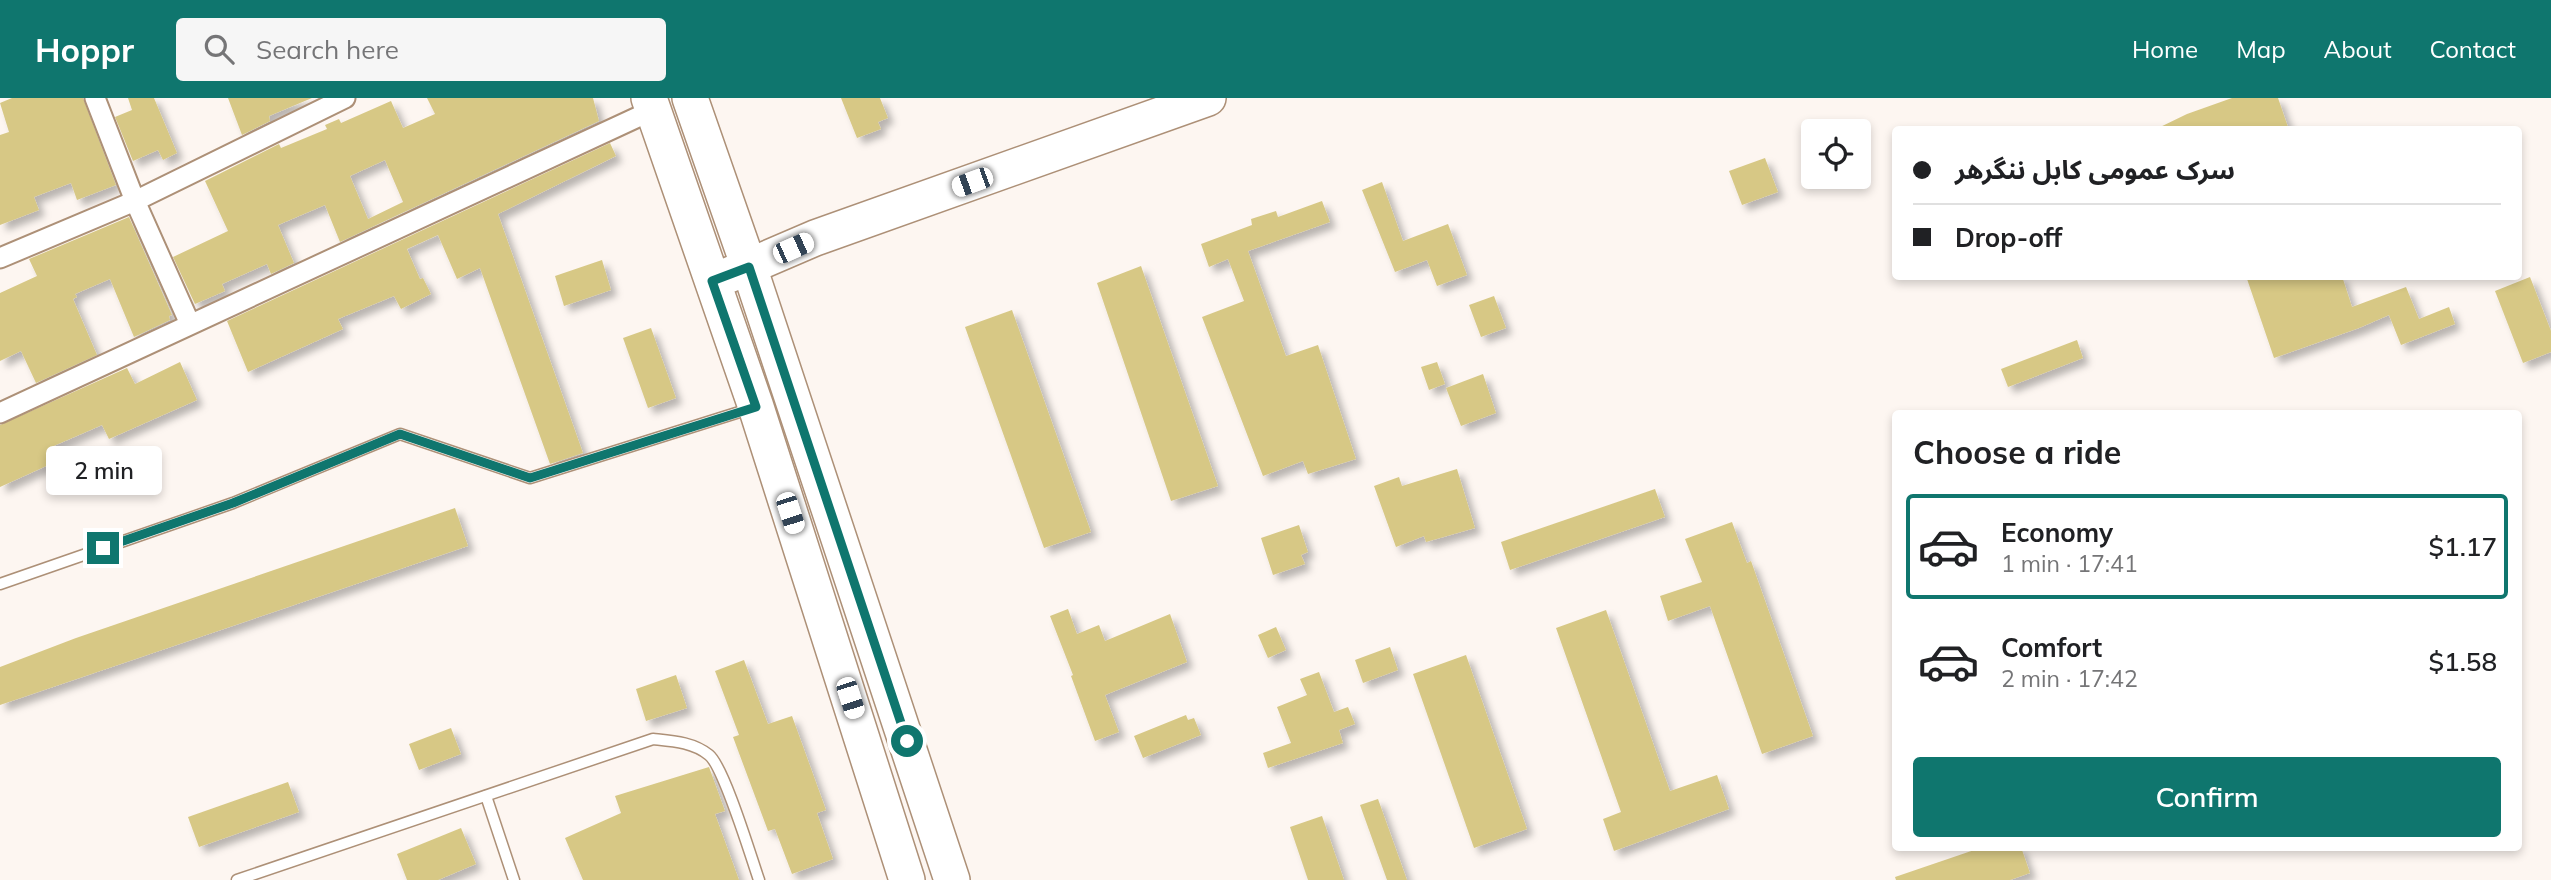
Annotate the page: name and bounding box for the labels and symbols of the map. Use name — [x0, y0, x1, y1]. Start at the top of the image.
car — [949, 165, 996, 199]
car — [770, 230, 817, 266]
callout: 2 min — [45, 447, 161, 496]
car — [774, 490, 807, 536]
route end — [87, 532, 119, 564]
car — [834, 675, 867, 721]
route start — [891, 725, 923, 757]

